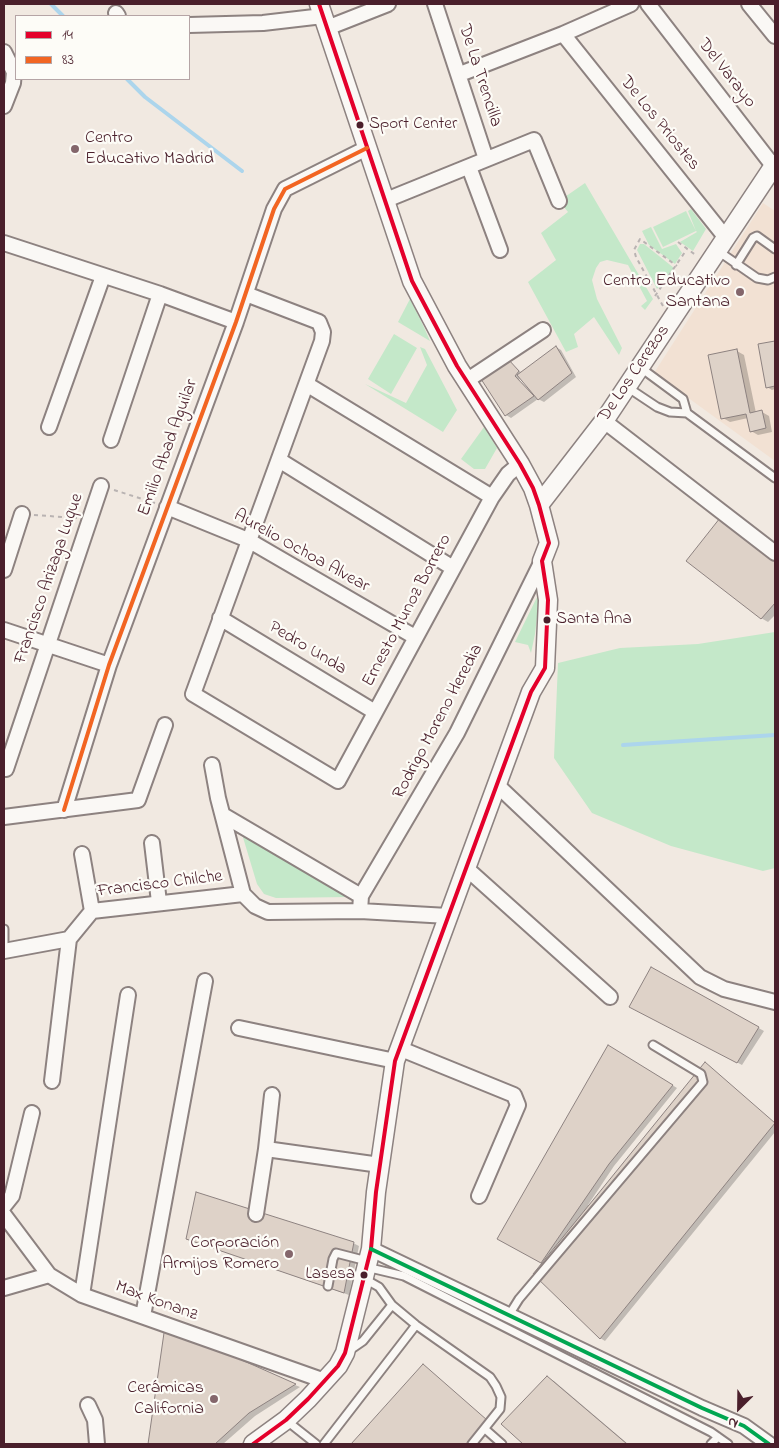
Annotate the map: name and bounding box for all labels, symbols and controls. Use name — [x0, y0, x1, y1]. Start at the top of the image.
legend — [15, 15, 190, 80]
street label: De La Trencilla — [452, 22, 506, 130]
text: 14 — [62, 24, 73, 46]
street label: Del Varayo — [692, 35, 760, 113]
text: 83 — [62, 49, 74, 71]
street label: De Los Priostes — [614, 72, 704, 176]
place label: Sport Center — [369, 115, 457, 135]
marker: Sport Center — [355, 120, 365, 130]
place label: Centro Educativo Madrid — [85, 128, 214, 170]
marker: Centro Educativo Madrid — [69, 143, 81, 155]
place label: Centro Educativo Santana — [603, 271, 730, 314]
marker: Centro Educativo Santana — [734, 286, 746, 298]
street label: De Los Cerezos — [594, 321, 676, 427]
street label: Emilio Abad Aguilar — [134, 377, 204, 519]
street label: Francisco Arizaga Luque — [11, 491, 89, 667]
street label: Aurelio Ochoa Alvear — [229, 506, 373, 598]
street label: Ernesto Munoz Borrero — [359, 531, 457, 691]
place label: Santa Ana — [556, 610, 632, 630]
marker: Santa Ana — [542, 615, 552, 625]
street label: Pedro Unda — [264, 617, 350, 681]
street label: Rodrigo Moreno Heredia — [389, 641, 489, 803]
street label: Francisco Chilche — [96, 867, 224, 903]
place label: Corporación Armijos Romero — [162, 1233, 279, 1276]
marker: Corporación Armijos Romero — [283, 1248, 295, 1260]
place label: Lasesa — [305, 1265, 355, 1285]
marker: Lasesa — [359, 1270, 369, 1280]
street label: Max Konanz — [112, 1277, 200, 1327]
place label: Cerámicas California — [127, 1378, 204, 1420]
north arrow — [714, 1383, 764, 1433]
marker: Cerámicas California — [208, 1393, 220, 1405]
text: N — [724, 1411, 741, 1434]

